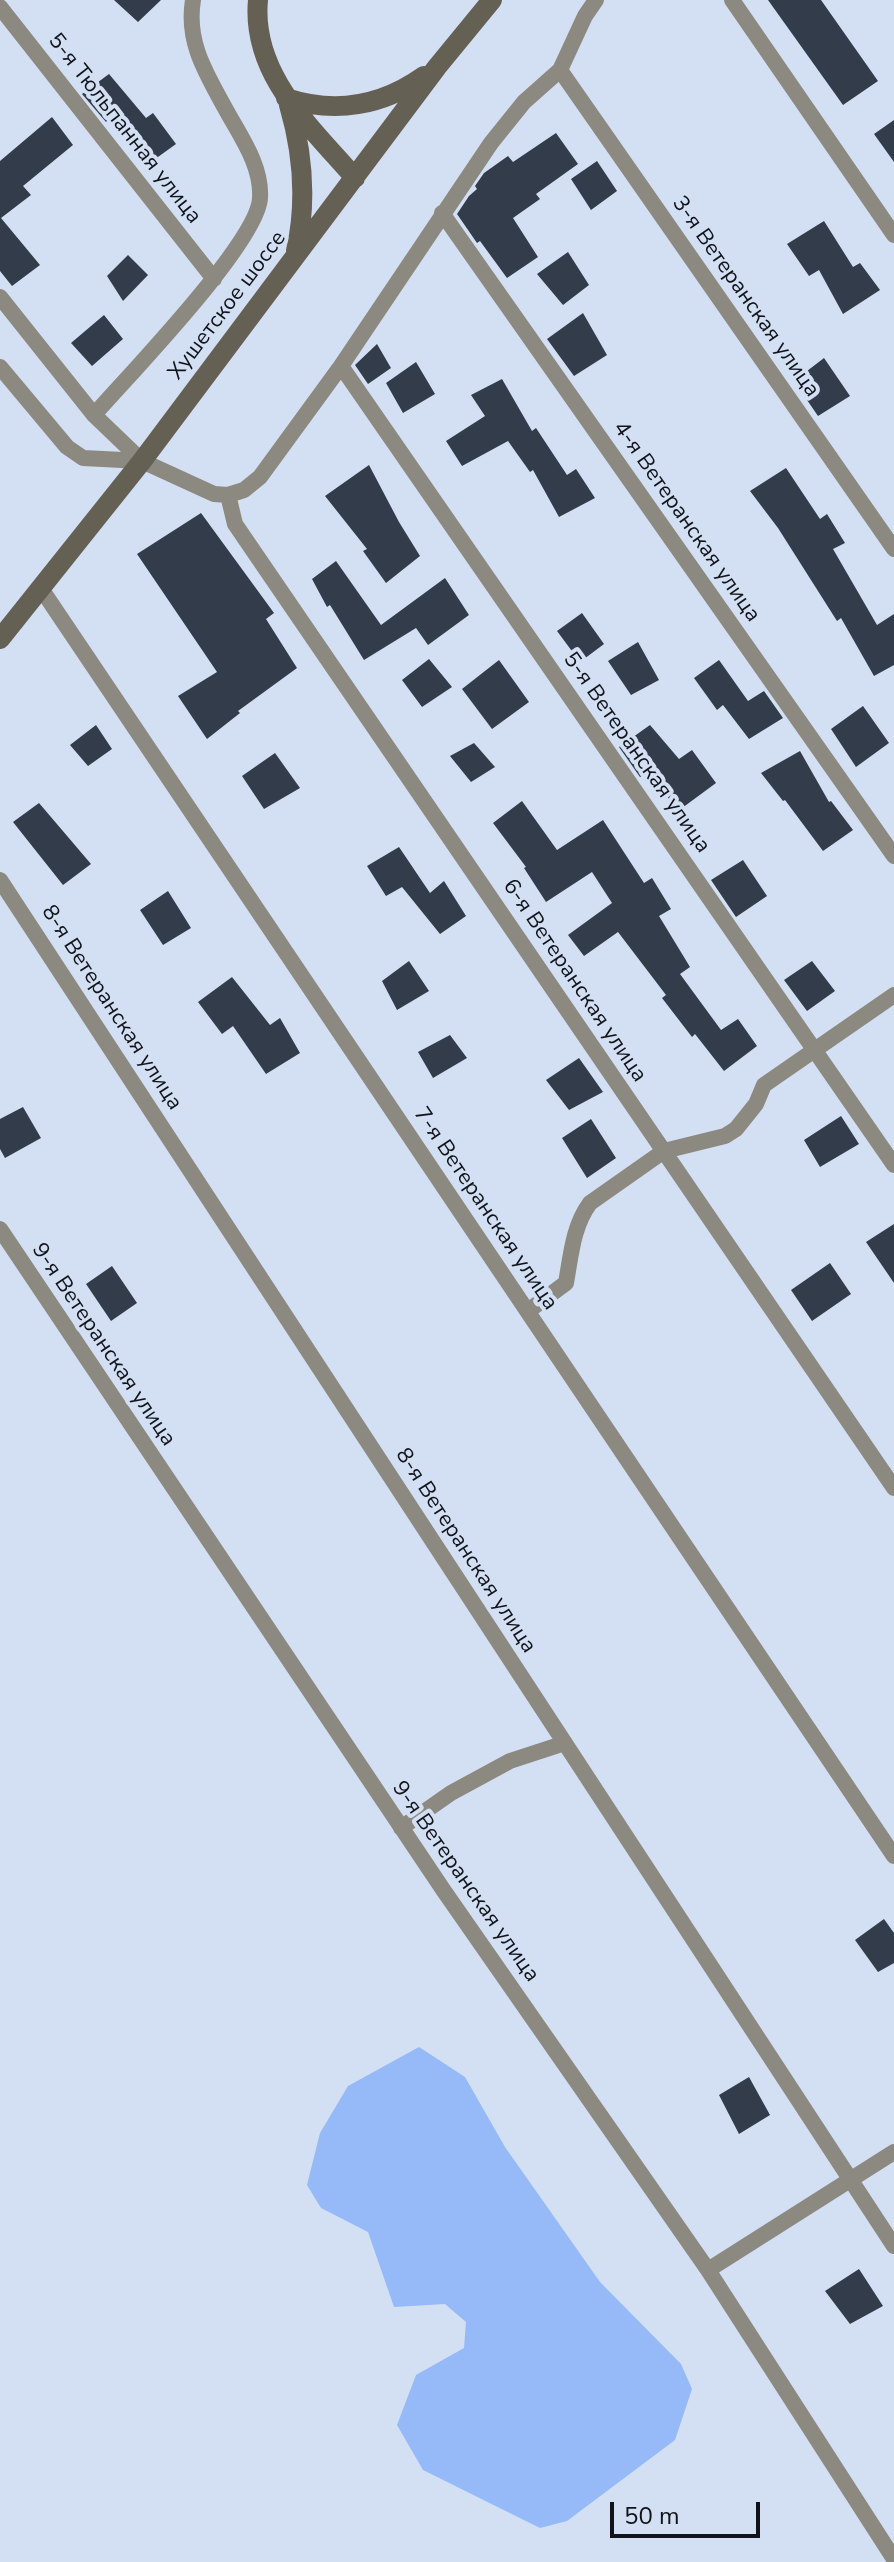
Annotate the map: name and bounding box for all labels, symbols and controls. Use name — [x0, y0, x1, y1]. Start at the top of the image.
street label: 5-я Тюльпанная улица — [42, 29, 206, 229]
street label: 3-я Ветеранская улица — [666, 192, 824, 402]
street label: Хушетское шоссе — [163, 226, 293, 386]
street label: 4-я Ветеранская улица — [607, 417, 765, 627]
street label: 5-я Ветеранская улица — [557, 648, 715, 858]
street label: 6-я Ветеранская улица — [496, 875, 652, 1087]
street label: 8-я Ветеранская улица — [35, 901, 187, 1115]
street label: 7-я Ветеранская улица — [407, 1103, 563, 1315]
street label: 9-я Ветеранская улица — [25, 1239, 181, 1451]
street label: 8-я Ветеранская улица — [389, 1444, 541, 1658]
street label: 9-я Ветеранская улица — [386, 1777, 544, 1987]
scale bar — [614, 2486, 764, 2536]
text: 50 m — [624, 2500, 680, 2532]

